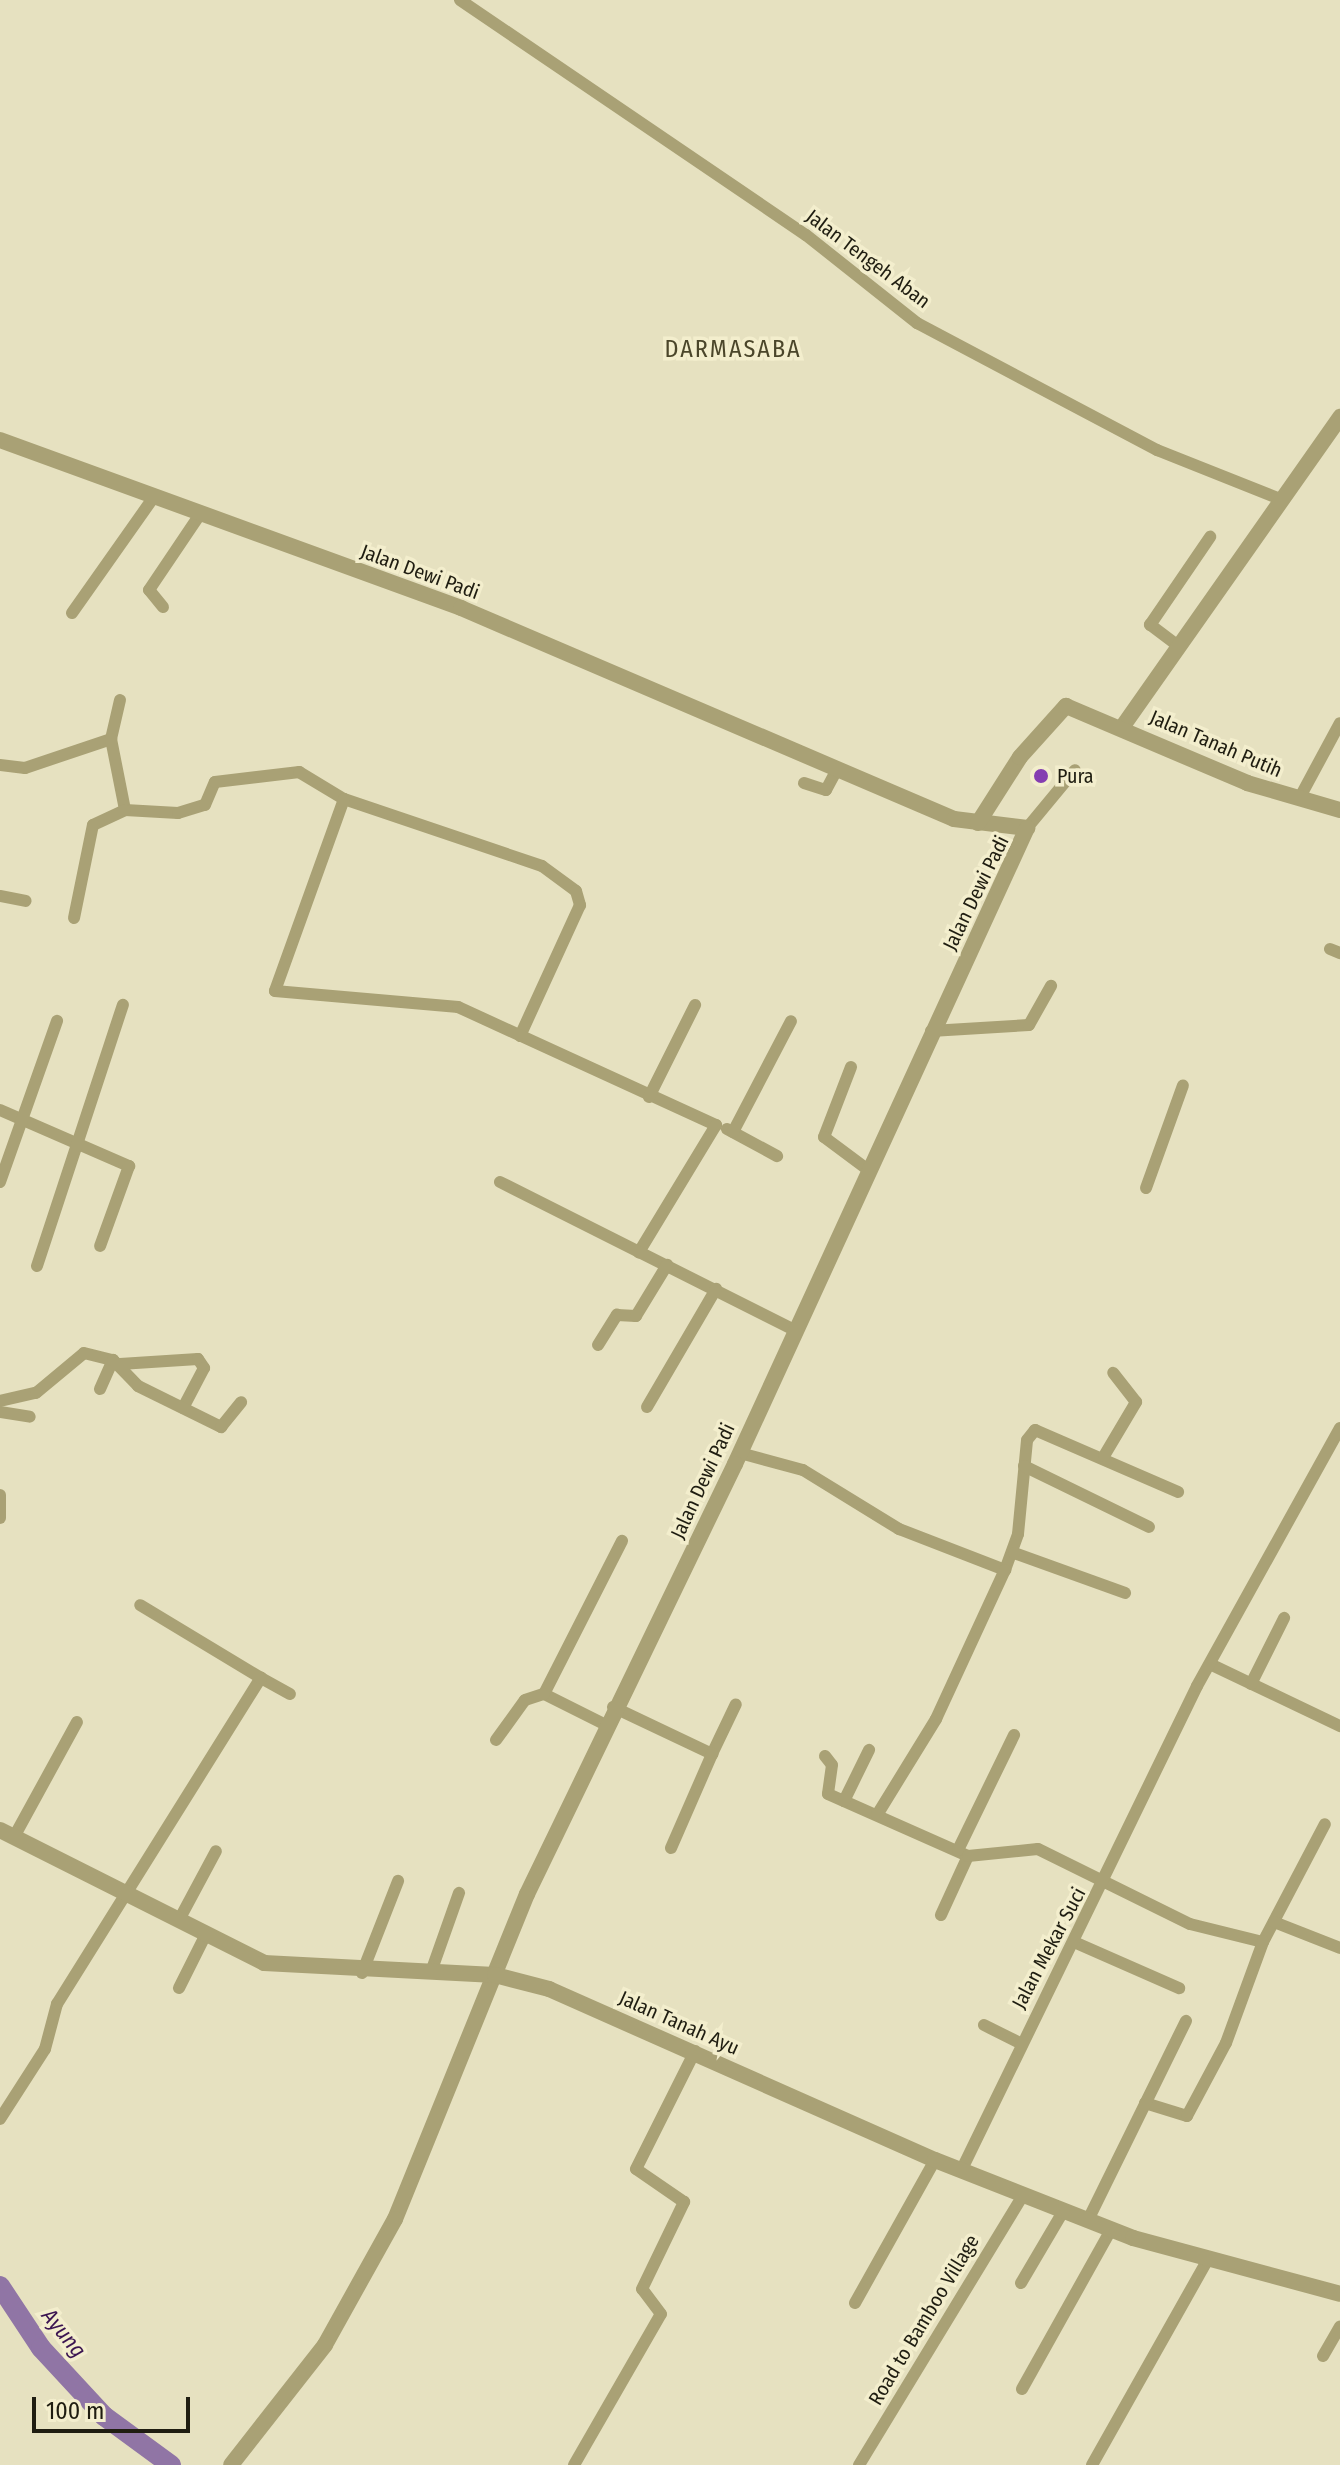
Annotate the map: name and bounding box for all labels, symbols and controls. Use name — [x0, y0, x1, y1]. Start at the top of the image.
street label: Jalan Tengeh Aban — [801, 204, 935, 314]
district label: DARMASABA — [664, 336, 802, 364]
street label: Jalan Dewi Padi — [357, 539, 483, 605]
street label: Jalan Tanah Putih — [1146, 705, 1286, 783]
place label: Pura — [1057, 764, 1094, 788]
marker: Pura — [1032, 767, 1050, 785]
street label: Jalan Dewi Padi — [938, 832, 1014, 954]
street label: Jalan Dewi Padi — [666, 1419, 740, 1543]
street label: Jalan Mekar Suci — [1007, 1883, 1091, 2013]
street label: Jalan Tanah Ayu — [615, 1986, 743, 2060]
street label: Road to Bamboo Village — [864, 2231, 984, 2409]
water label: Ayung — [36, 2303, 92, 2363]
scale bar — [36, 2381, 194, 2431]
text: 100 m — [46, 2397, 104, 2425]

